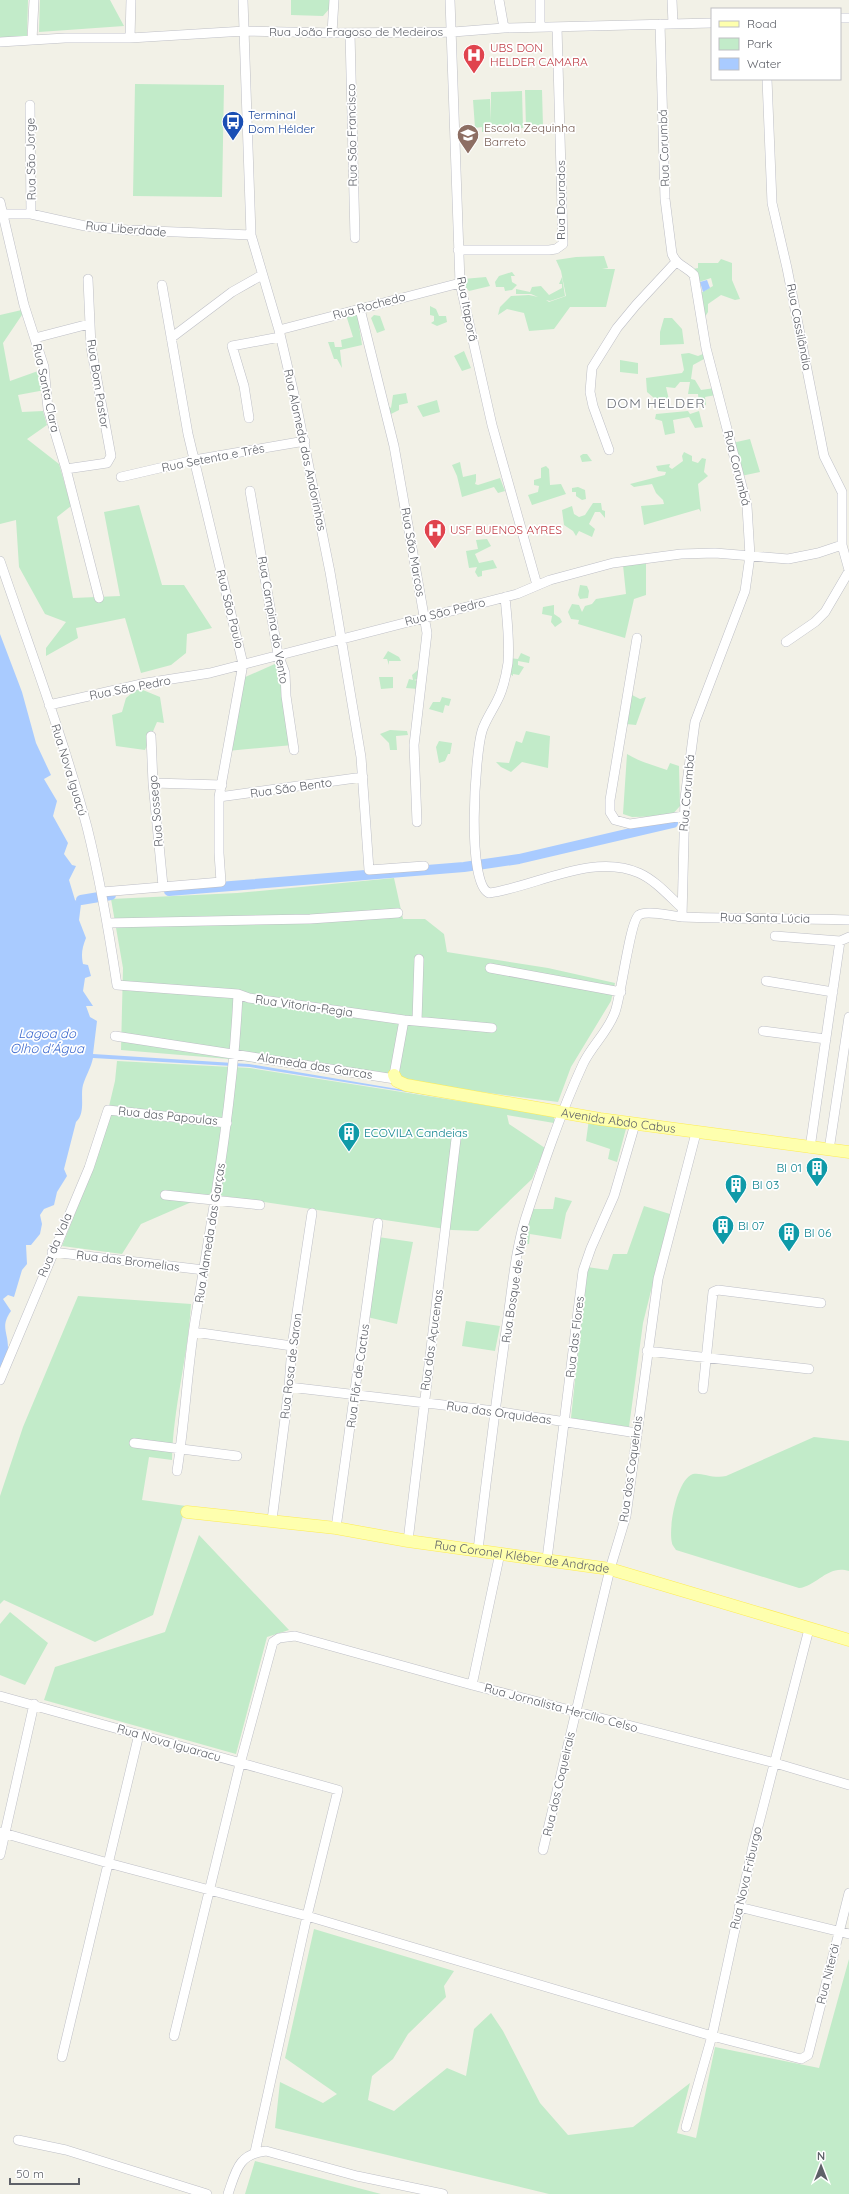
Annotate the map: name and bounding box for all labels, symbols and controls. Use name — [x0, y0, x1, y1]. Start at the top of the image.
legend — [711, 8, 841, 80]
text: Road — [747, 16, 777, 31]
street label: Rua João Fragoso de Medeiros — [269, 24, 443, 39]
text: Park — [747, 36, 772, 51]
place label: UBS DON HELDER CAMARA — [490, 40, 588, 69]
hospital icon: UBS DON HELDER CAMARA — [461, 42, 487, 75]
text: Water — [747, 56, 782, 71]
street label: Rua São Francisco — [343, 83, 360, 187]
place label: Terminal Dom Hélder — [248, 107, 315, 136]
bus stop icon: Terminal Dom Hélder — [220, 109, 246, 142]
street label: Rua Corumbá — [655, 109, 672, 187]
street label: Rua São Jorge — [22, 117, 39, 200]
place label: Escola Zequinha Barreto — [484, 120, 575, 149]
school or university icon: Escola Zequinha Barreto — [455, 122, 481, 155]
street label: Rua Dourados — [553, 160, 568, 240]
street label: Rua Liberdade — [85, 217, 167, 240]
street label: Rua Itaporã — [454, 275, 481, 343]
street label: Rua Cassilândia — [784, 282, 815, 372]
street label: Rua Rochedo — [331, 289, 407, 322]
street label: Rua Bom Pastor — [84, 338, 113, 430]
street label: Rua Santa Clara — [30, 342, 63, 434]
street label: Rua Alameda das Andorinhas — [281, 368, 330, 533]
district label: DOM HELDER — [606, 394, 706, 412]
street label: Rua Corumbá — [721, 429, 754, 507]
street label: Rua Setenta e Três — [160, 440, 266, 475]
street label: Rua São Marcos — [398, 506, 429, 598]
hospital icon: USF BUENOS AYRES — [422, 517, 448, 550]
place label: USF BUENOS AYRES — [450, 522, 562, 537]
street label: Rua Campina do Vento — [255, 555, 292, 685]
street label: Rua São Paulo — [213, 568, 248, 650]
street label: Rua São Pedro — [403, 594, 487, 629]
street label: Rua São Pedro — [88, 672, 172, 703]
street label: Rua Nova Iguaçú — [48, 722, 91, 818]
street label: Rua Corumbá — [676, 754, 697, 832]
street label: Rua São Bento — [249, 774, 333, 801]
street label: Rua Sossego — [145, 775, 166, 847]
street label: Rua Santa Lúcia — [720, 909, 810, 926]
street label: Rua Vitoria-Regia — [254, 991, 354, 1020]
water label: Lagoa do Olho d'Água — [10, 1025, 85, 1056]
street label: Alameda das Garcas — [257, 1049, 374, 1082]
street label: Rua das Papoulas — [117, 1103, 219, 1128]
street label: Avenida Abdo Cabus — [560, 1104, 677, 1136]
building icon: ECOVILA Candeias — [336, 1120, 362, 1153]
place label: ECOVILA Candeias — [364, 1125, 468, 1140]
building icon: Bl 01 — [804, 1155, 830, 1188]
place label: Bl 01 — [777, 1160, 802, 1175]
street label: Rua Alameda das Garças — [191, 1161, 228, 1304]
building icon: Bl 03 — [723, 1172, 749, 1205]
place label: Bl 03 — [752, 1177, 779, 1192]
street label: Rua da Vala — [34, 1210, 75, 1279]
building icon: Bl 07 — [710, 1213, 736, 1246]
place label: Bl 07 — [738, 1218, 764, 1233]
building icon: Bl 06 — [776, 1220, 802, 1253]
street label: Rua Bosque de Viena — [498, 1224, 531, 1344]
place label: Bl 06 — [804, 1225, 832, 1240]
street label: Rua das Bromelias — [75, 1247, 181, 1274]
street label: Rua das Açucenas — [417, 1288, 446, 1392]
street label: Rua das Flores — [562, 1295, 587, 1379]
street label: Rua Rosa de Saron — [277, 1312, 304, 1420]
street label: Rua Flôr de Cactus — [343, 1322, 372, 1429]
street label: Rua das Orquideas — [446, 1398, 553, 1427]
street label: Rua dos Coqueirais — [616, 1414, 645, 1523]
street label: Rua Coronel Kléber de Andrade — [434, 1537, 611, 1576]
street label: Rua Jornalista Hercílio Celso — [483, 1680, 640, 1735]
street label: Rua Nova Iguaracu — [115, 1721, 223, 1765]
street label: Rua dos Coqueirais — [539, 1730, 578, 1838]
street label: Rua Nova Friburgo — [726, 1825, 765, 1931]
street label: Rua Niterói — [813, 1942, 842, 2006]
north arrow — [801, 2146, 841, 2186]
text: N — [817, 2149, 825, 2163]
scale bar — [10, 2160, 79, 2186]
text: 50 m — [16, 2166, 44, 2181]

